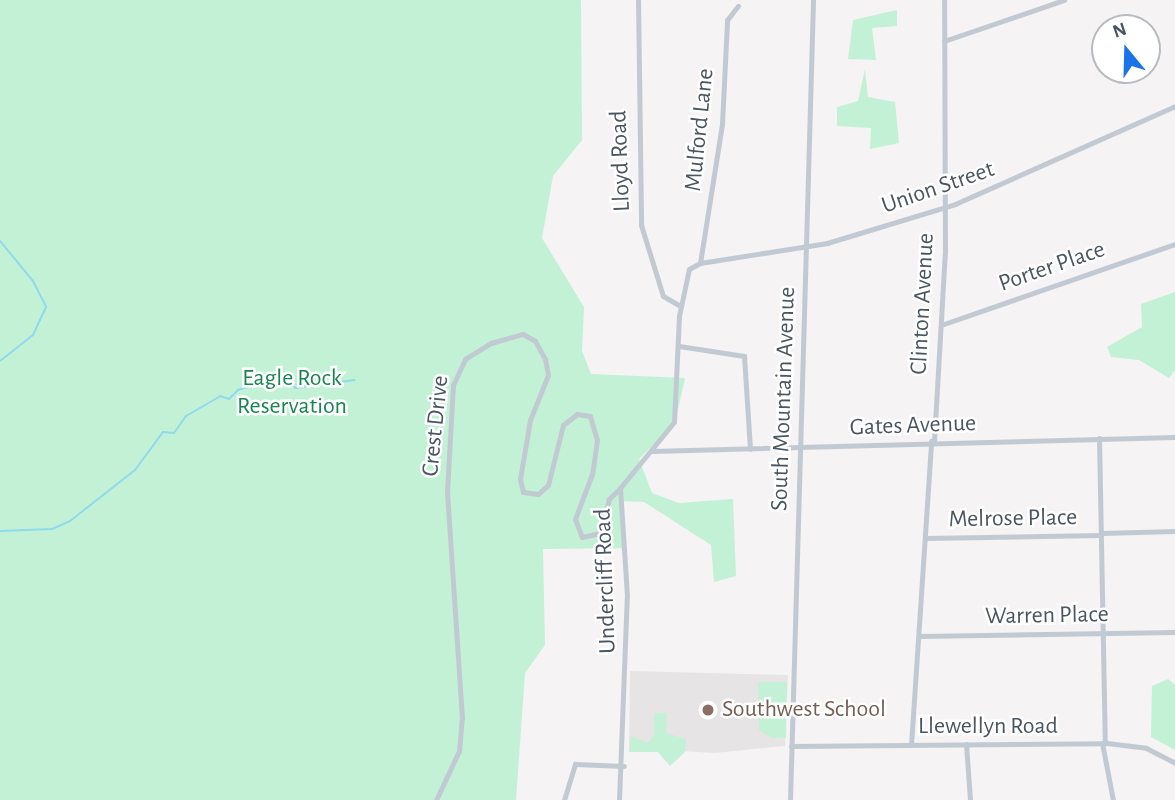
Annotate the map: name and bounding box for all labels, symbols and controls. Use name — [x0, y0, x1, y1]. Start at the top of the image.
north arrow — [1091, 14, 1161, 84]
text: N — [1110, 19, 1129, 42]
street label: Mulford Lane — [679, 67, 721, 193]
street label: Lloyd Road — [605, 110, 637, 212]
street label: Union Street — [878, 155, 998, 221]
street label: Clinton Avenue — [905, 232, 941, 376]
street label: Porter Place — [995, 235, 1109, 299]
street label: South Mountain Avenue — [766, 286, 802, 512]
park label: Eagle Rock Reservation — [237, 365, 347, 421]
street label: Crest Drive — [416, 374, 456, 478]
street label: Gates Avenue — [849, 409, 977, 443]
street label: Melrose Place — [948, 503, 1078, 535]
street label: Undercliff Road — [589, 508, 623, 654]
street label: Warren Place — [985, 601, 1109, 631]
place label: Southwest School — [722, 696, 886, 724]
marker: Southwest School — [700, 702, 716, 718]
street label: Llewellyn Road — [918, 713, 1058, 741]

